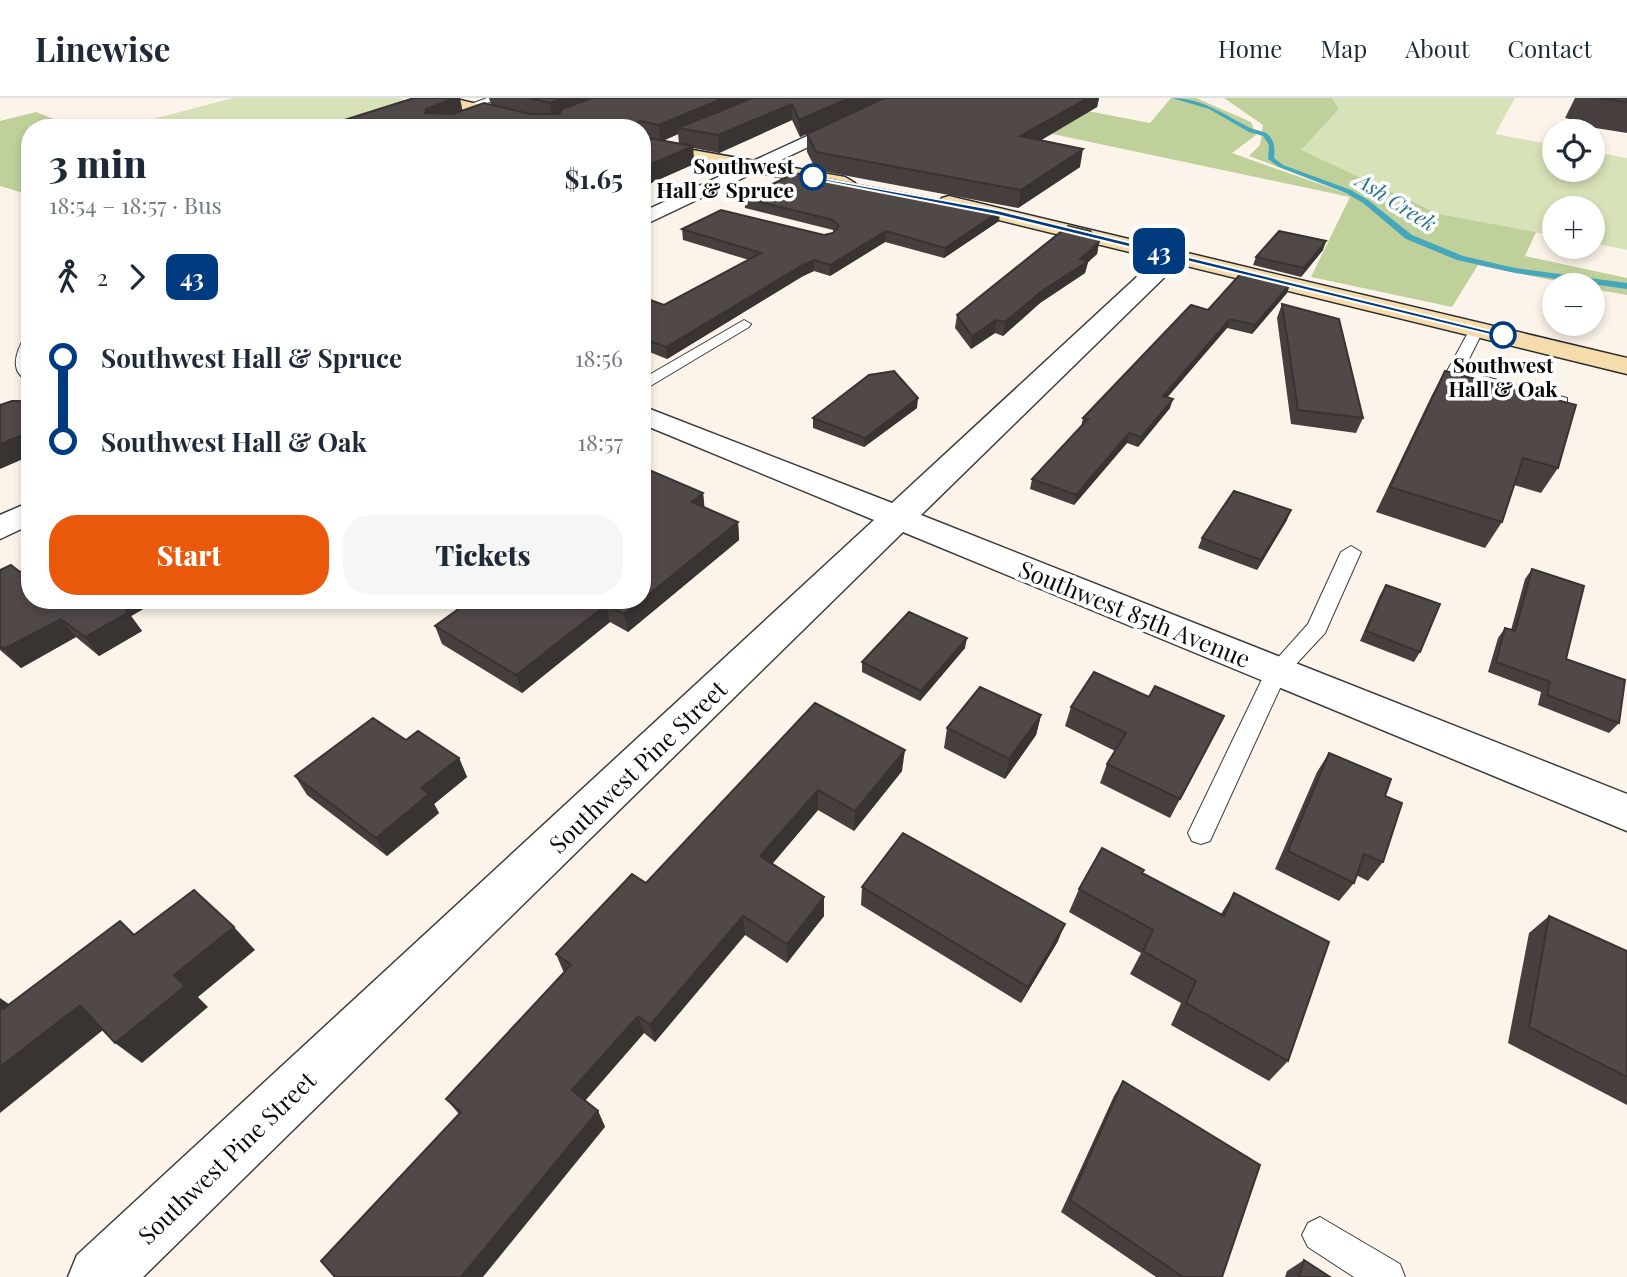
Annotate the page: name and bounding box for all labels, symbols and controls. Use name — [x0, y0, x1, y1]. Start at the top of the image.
text: Linewise — [35, 26, 170, 70]
text: Home — [1218, 32, 1282, 64]
text: Map — [1320, 32, 1367, 64]
text: About — [1405, 32, 1469, 64]
text: Contact — [1507, 32, 1592, 64]
map controls — [1542, 119, 1605, 336]
button: locate — [1542, 119, 1605, 182]
text: 3 min — [49, 137, 147, 188]
place label: Southwest Hall & Spruce — [656, 151, 795, 203]
text: $1.65 — [565, 161, 623, 196]
marker: Southwest Hall & Spruce — [800, 164, 826, 190]
water label: Ash Creek — [1350, 164, 1442, 237]
text: 18:54 – 18:57 · Bus — [49, 189, 222, 220]
button: + — [1542, 196, 1605, 259]
line badge: 43 — [1128, 228, 1190, 274]
text: 43 — [1147, 235, 1171, 267]
icon: walk — [49, 258, 87, 296]
icon: forward — [118, 258, 156, 296]
text: 2 — [97, 261, 108, 292]
text: 43 — [180, 261, 204, 293]
button: − — [1542, 273, 1605, 336]
marker: Southwest Hall & Oak — [1490, 322, 1516, 348]
text: Southwest Hall & Spruce — [101, 340, 402, 375]
text: 18:56 — [575, 342, 623, 373]
place label: Southwest Hall & Oak — [1448, 350, 1558, 402]
text: Southwest Hall & Oak — [101, 424, 367, 459]
text: 18:57 — [578, 426, 623, 457]
button: Start — [49, 515, 329, 595]
button: Tickets — [343, 515, 623, 595]
street label: Southwest 85th Avenue — [1014, 552, 1256, 674]
street label: Southwest Pine Street — [541, 672, 733, 859]
street label: Southwest Pine Street — [130, 1063, 322, 1250]

